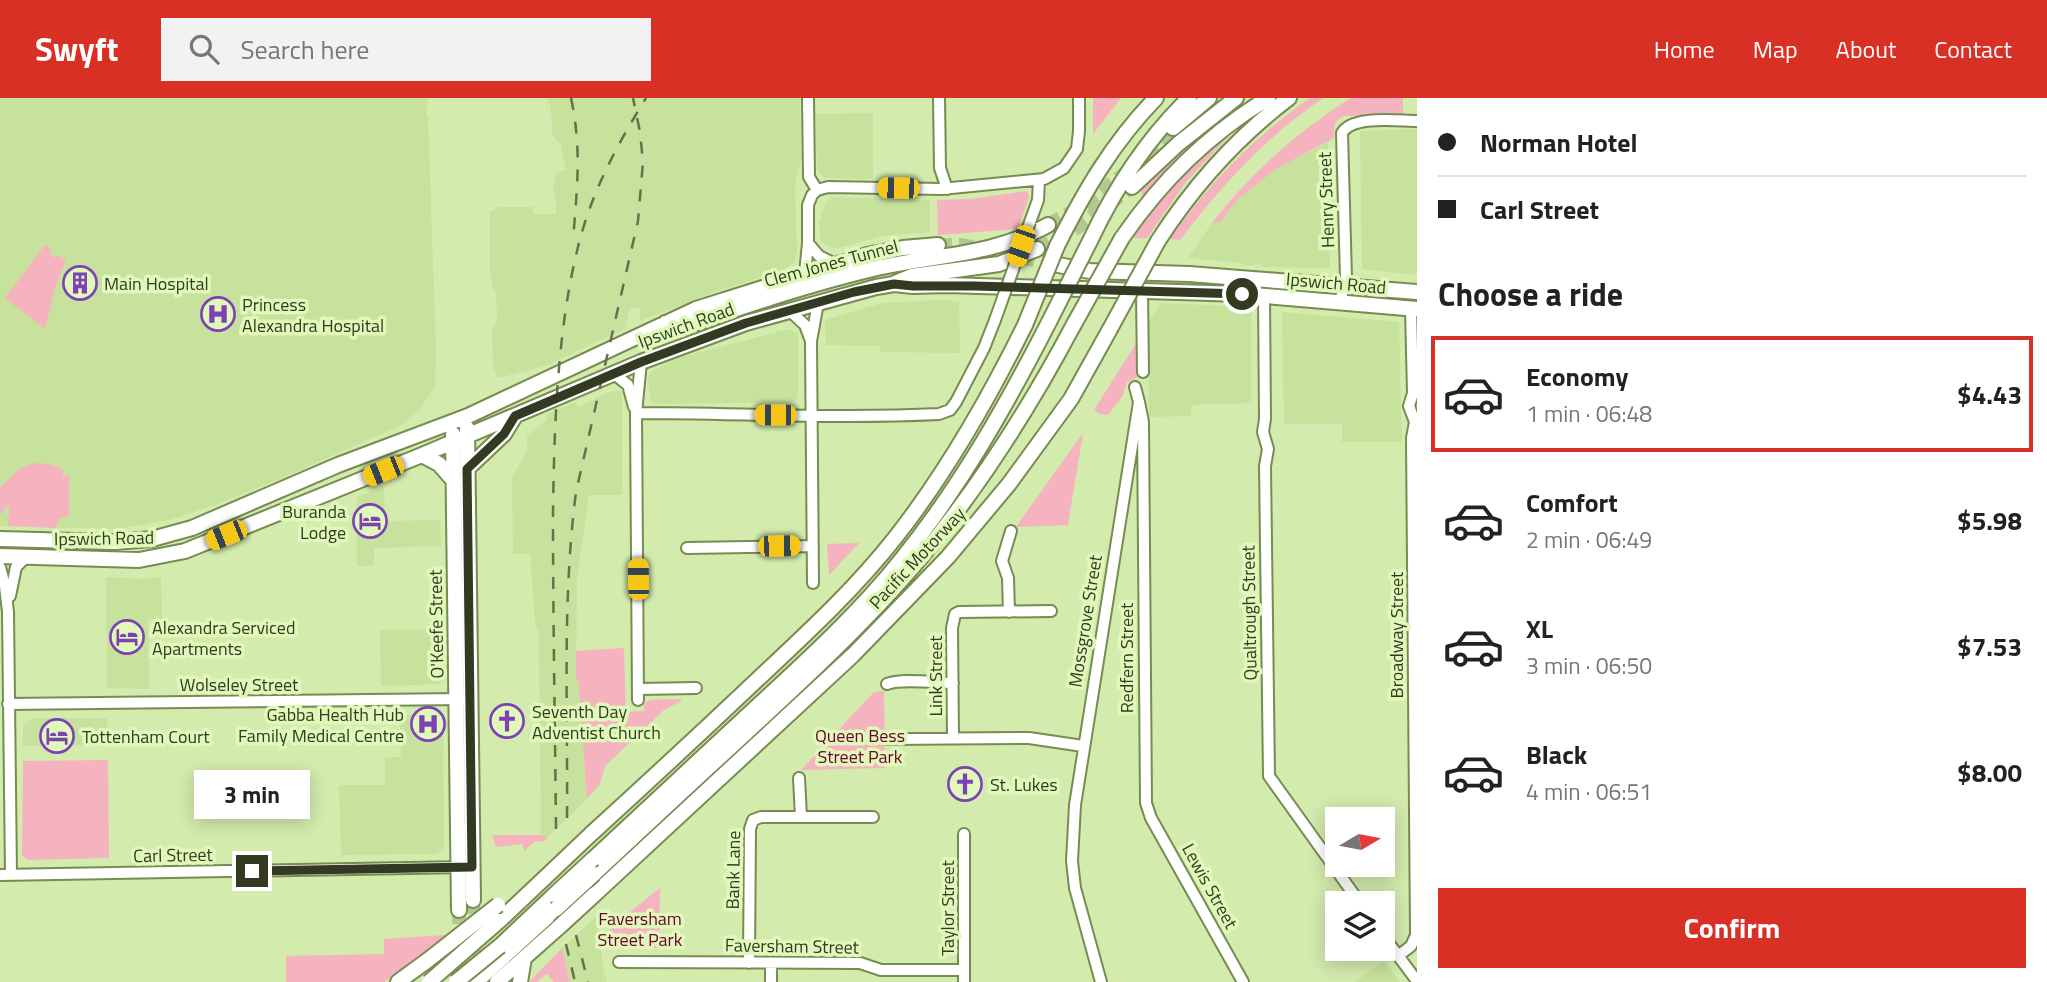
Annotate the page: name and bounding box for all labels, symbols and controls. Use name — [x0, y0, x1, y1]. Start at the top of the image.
search box — [161, 18, 651, 81]
text: Swyft — [35, 24, 119, 74]
icon: search — [185, 30, 223, 68]
text: Search here — [241, 30, 369, 69]
text: Home — [1654, 31, 1715, 67]
text: Map — [1753, 31, 1798, 67]
text: About — [1836, 31, 1896, 67]
text: Contact — [1934, 31, 2012, 67]
text: Norman Hotel — [1480, 123, 1638, 162]
street label: Henry Street — [1311, 151, 1341, 248]
car — [877, 177, 920, 199]
text: Carl Street — [1480, 190, 1599, 229]
car — [1005, 223, 1038, 269]
street label: Clem Jones Tunnel — [761, 232, 901, 294]
building icon: Main Hospital — [61, 264, 99, 302]
street label: Ipswich Road — [1285, 265, 1387, 301]
place label: Main Hospital — [104, 270, 209, 297]
text: Choose a ride — [1438, 270, 1623, 318]
route start — [1226, 278, 1258, 310]
place label: Princess Alexandra Hospital — [242, 291, 384, 339]
hospital icon: Princess Alexandra Hospital — [199, 295, 237, 333]
street label: Ipswich Road — [634, 295, 738, 355]
text: Economy — [1526, 357, 1628, 396]
icon: car — [1442, 363, 1505, 426]
text: $4.43 — [1957, 375, 2022, 414]
text: 1 min · 06:48 — [1526, 396, 1652, 431]
car — [755, 405, 797, 426]
car — [360, 453, 407, 489]
text: Comfort — [1526, 483, 1618, 522]
icon: car — [1442, 489, 1505, 552]
place label: Buranda Lodge — [282, 498, 346, 546]
street label: Pacific Motorway — [863, 501, 972, 615]
text: $5.98 — [1957, 501, 2022, 540]
hotel icon: Buranda Lodge — [351, 502, 389, 540]
car — [203, 517, 250, 553]
text: 2 min · 06:49 — [1526, 522, 1652, 557]
street label: Ipswich Road — [54, 524, 154, 552]
car — [758, 535, 801, 557]
street label: Qualtrough Street — [1234, 544, 1264, 681]
street label: Mossgrove Street — [1061, 552, 1109, 689]
car — [628, 558, 649, 600]
street label: O'Keefe Street — [422, 569, 450, 679]
street label: Broadway Street — [1383, 571, 1410, 698]
street label: Redfern Street — [1113, 602, 1140, 713]
text: XL — [1526, 609, 1553, 648]
place label: Alexandra Serviced Apartments — [152, 614, 295, 662]
icon: car — [1442, 615, 1505, 678]
hotel icon: Alexandra Serviced Apartments — [108, 618, 146, 656]
text: $7.53 — [1957, 627, 2022, 666]
street label: Link Street — [922, 635, 949, 717]
text: 3 min · 06:50 — [1526, 648, 1652, 683]
street label: Wolseley Street — [180, 671, 299, 698]
place label: Seventh Day Adventist Church — [532, 698, 661, 746]
place label: Gabba Health Hub Family Medical Centre — [238, 701, 404, 749]
church icon: Seventh Day Adventist Church — [488, 702, 526, 740]
hospital icon: Gabba Health Hub Family Medical Centre — [409, 705, 447, 743]
hotel icon: Tottenham Court — [38, 717, 76, 755]
park label: Queen Bess Street Park — [815, 722, 905, 770]
place label: Tottenham Court — [82, 723, 210, 750]
text: Black — [1526, 735, 1587, 774]
icon: car — [1442, 741, 1505, 804]
text: $8.00 — [1957, 753, 2022, 792]
church icon: St. Lukes — [946, 765, 984, 803]
callout: 3 min — [194, 770, 310, 818]
place label: St. Lukes — [990, 771, 1058, 798]
text: 4 min · 06:51 — [1526, 774, 1652, 809]
text: 3 min — [224, 777, 280, 812]
north arrow — [1325, 807, 1395, 877]
map controls — [1325, 807, 1395, 961]
street label: Bank Lane — [719, 830, 747, 910]
street label: Lewis Street — [1175, 838, 1245, 934]
street label: Carl Street — [133, 841, 214, 869]
route end — [236, 855, 268, 887]
street label: Taylor Street — [934, 859, 961, 956]
button: Confirm — [1438, 888, 2026, 968]
button: layers — [1325, 891, 1395, 961]
park label: Faversham Street Park — [598, 905, 683, 953]
street label: Faversham Street — [725, 931, 860, 961]

